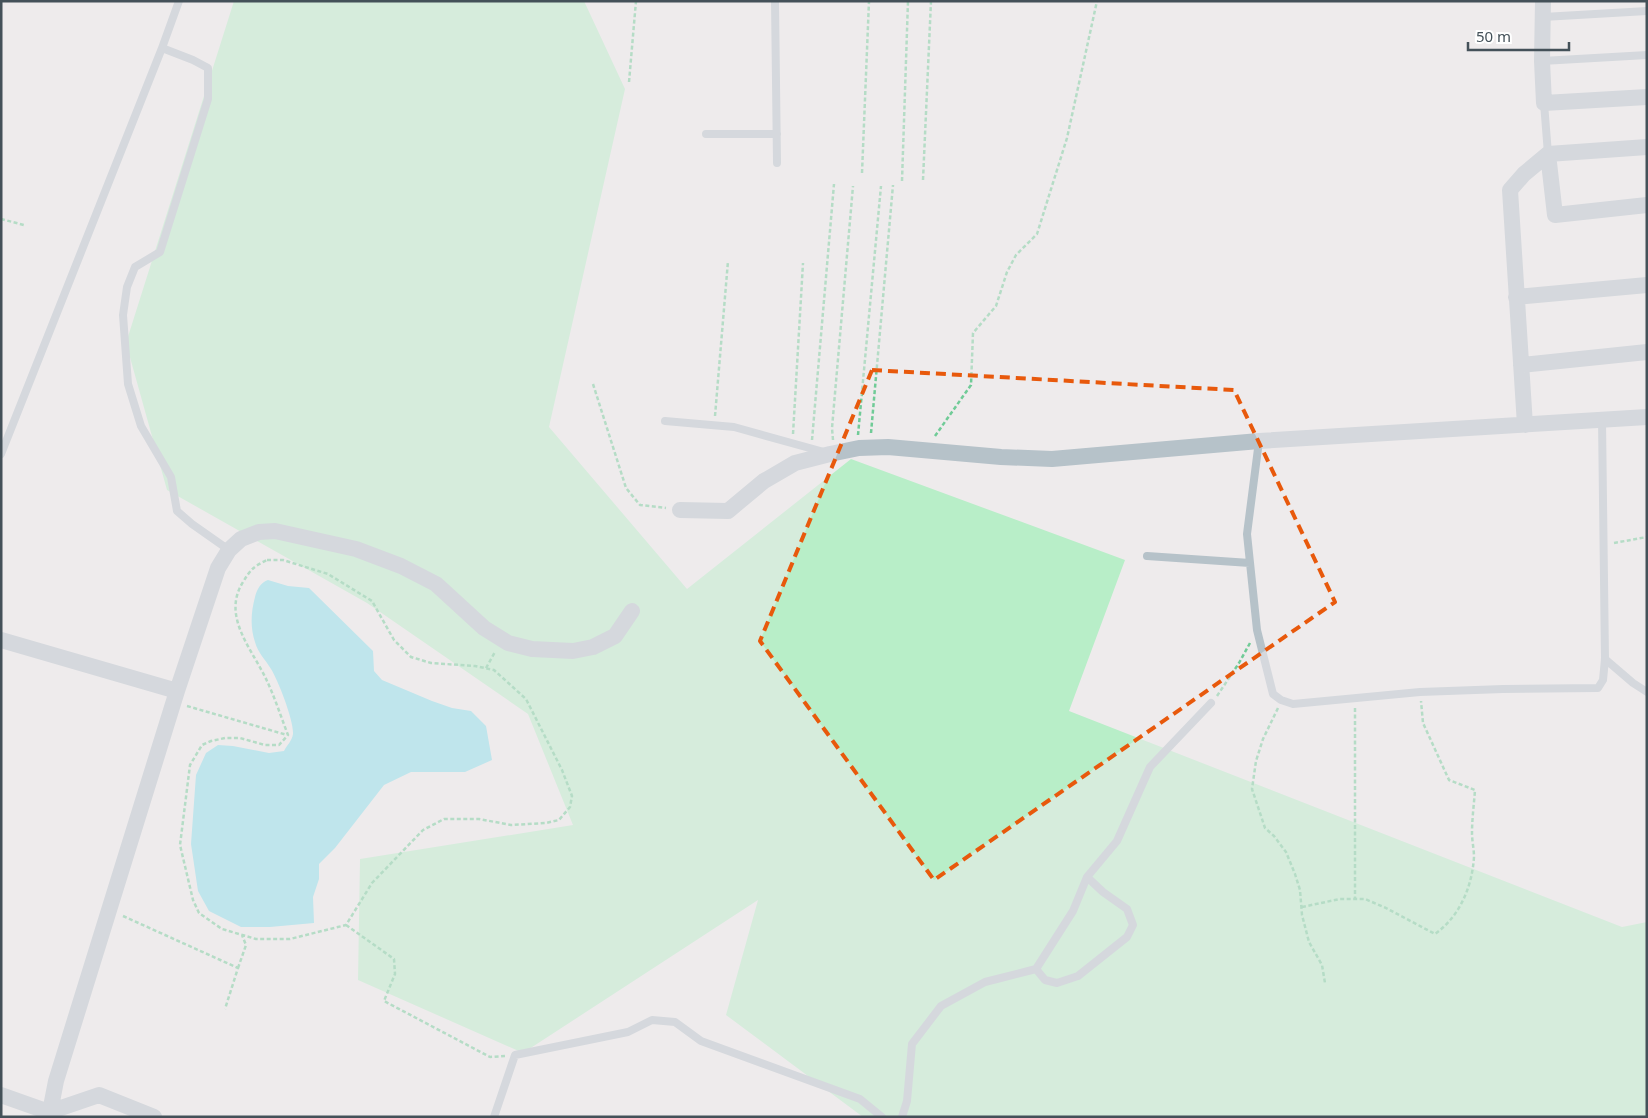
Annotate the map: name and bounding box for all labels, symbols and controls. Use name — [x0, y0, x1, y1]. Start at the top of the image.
scale bar — [1468, 20, 1569, 52]
text: 50 m — [1476, 26, 1511, 46]

